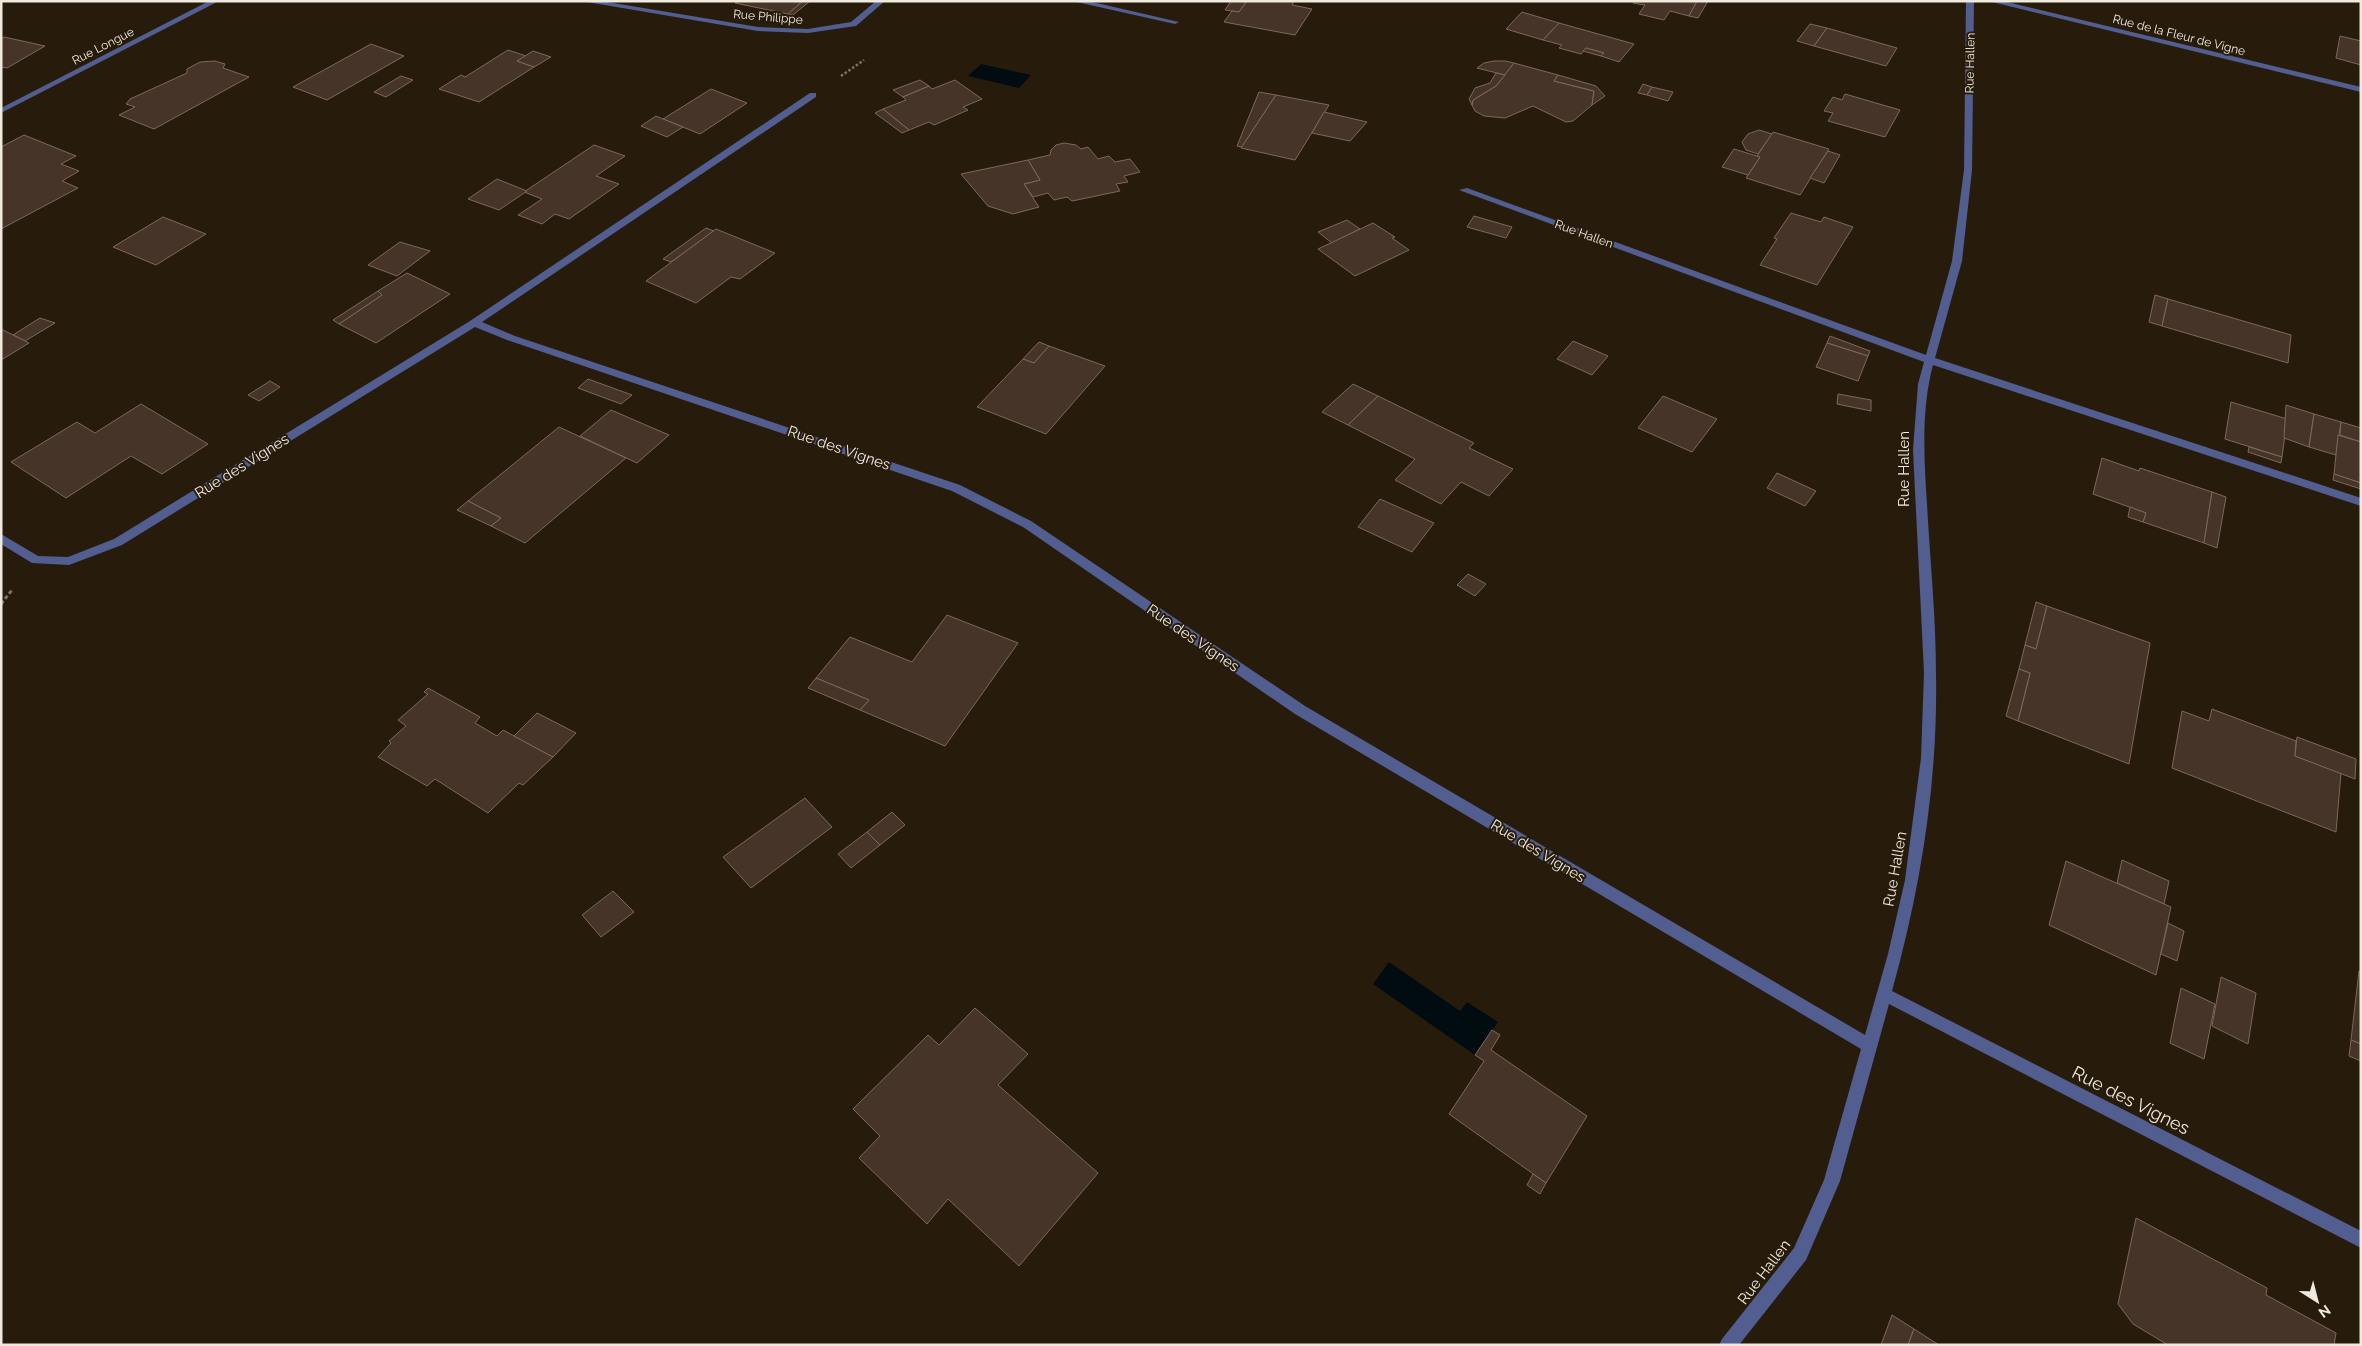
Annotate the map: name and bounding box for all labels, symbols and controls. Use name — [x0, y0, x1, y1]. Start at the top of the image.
street label: Rue Philippe — [733, 7, 803, 27]
street label: Rue de la Fleur de Vigne — [2111, 12, 2247, 58]
street label: Rue Longue — [70, 24, 136, 68]
street label: Rue Hallen — [1962, 32, 1978, 94]
street label: Rue Hallen — [1553, 217, 1615, 251]
street label: Rue des Vignes — [785, 422, 893, 474]
street label: Rue des Vignes — [192, 430, 292, 502]
street label: Rue Hallen — [1895, 431, 1913, 507]
street label: Rue des Vignes — [1143, 600, 1243, 676]
street label: Rue des Vignes — [1487, 816, 1589, 886]
street label: Rue Hallen — [1880, 830, 1910, 908]
street label: Rue des Vignes — [2069, 1061, 2193, 1139]
street label: Rue Hallen — [1734, 1236, 1794, 1308]
north arrow — [2292, 1276, 2342, 1326]
text: N — [2316, 1302, 2334, 1321]

